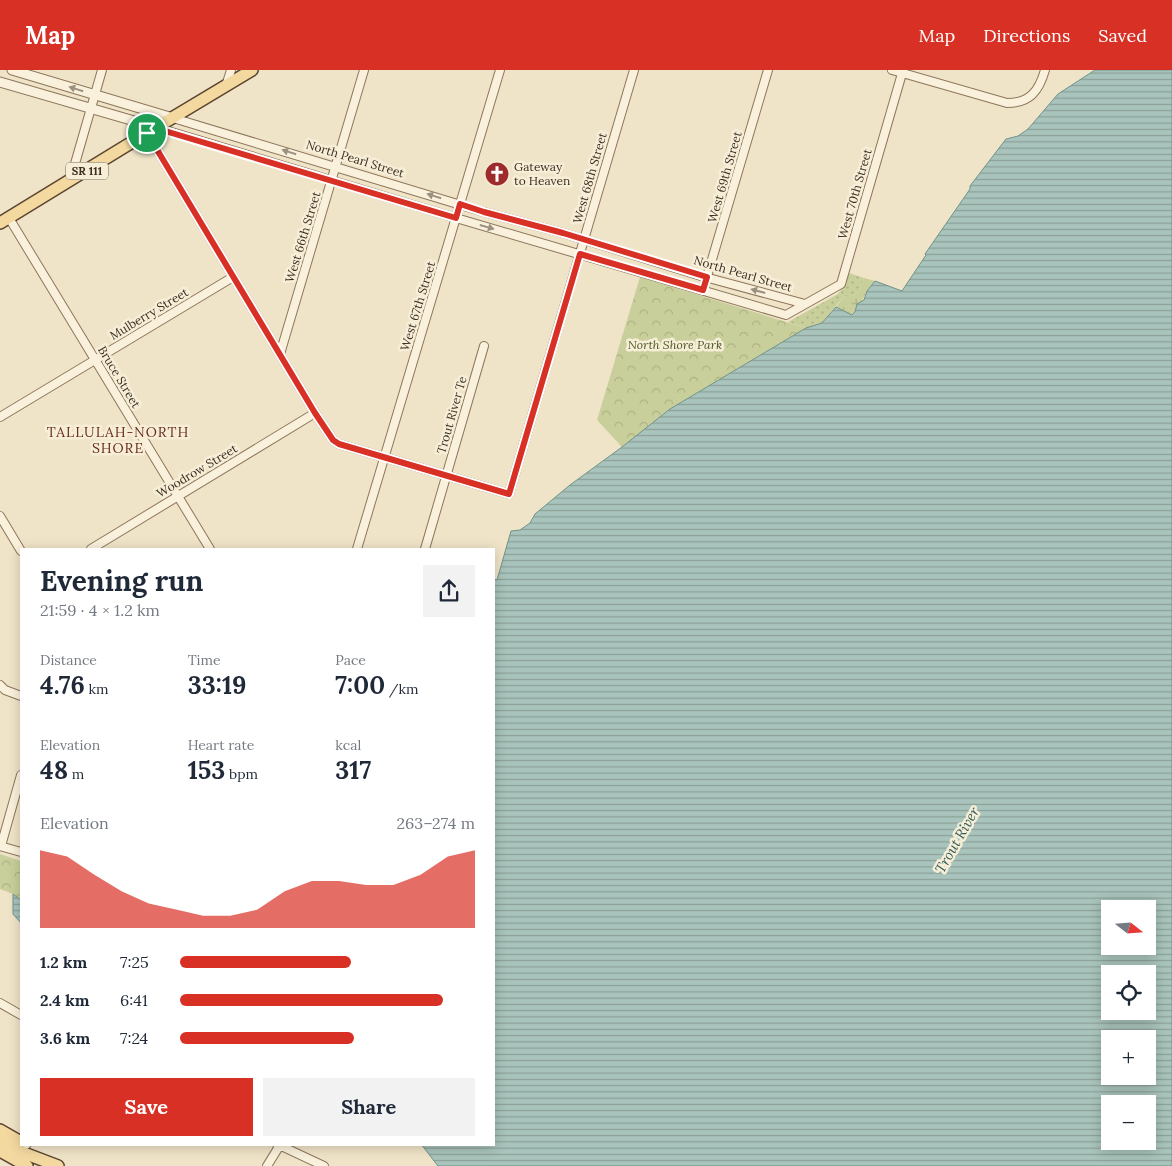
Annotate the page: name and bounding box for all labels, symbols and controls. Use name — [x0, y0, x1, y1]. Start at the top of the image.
text: Map — [25, 20, 75, 51]
text: Map — [919, 24, 955, 47]
text: Directions — [983, 24, 1070, 47]
text: Saved — [1098, 24, 1147, 47]
one-way arrow — [68, 84, 83, 92]
pin — [126, 112, 168, 154]
icon: arrive — [133, 119, 161, 147]
street label: West 69th Street — [704, 129, 745, 224]
street label: West 68th Street — [569, 130, 610, 225]
street label: North Pearl Street — [304, 136, 406, 181]
street label: West 70th Street — [834, 147, 875, 241]
one-way arrow — [282, 148, 297, 156]
place label: Gateway to Heaven — [514, 159, 570, 188]
church icon: Gateway to Heaven — [484, 161, 510, 187]
road number: SR 111 — [66, 162, 108, 180]
street label: West 66th Street — [282, 189, 324, 284]
one-way arrow — [426, 192, 441, 199]
one-way arrow — [480, 224, 495, 232]
street label: North Pearl Street — [692, 252, 794, 295]
street label: West 67th Street — [397, 259, 438, 352]
street label: Mulberry Street — [107, 284, 191, 343]
one-way arrow — [750, 287, 765, 295]
park label: North Shore Park — [628, 337, 722, 352]
street label: Bruce Street — [95, 343, 144, 411]
street label: Trout River Te — [433, 374, 470, 455]
district label: TALLULAH-NORTH SHORE — [47, 423, 189, 457]
street label: Woodrow Street — [154, 440, 240, 501]
text: Evening run — [40, 563, 203, 599]
button: share — [423, 565, 475, 617]
text: 21:59 · 4 × 1.2 km — [40, 600, 160, 620]
text: Distance — [40, 651, 97, 669]
text: Time — [188, 651, 221, 669]
text: Pace — [335, 651, 366, 669]
text: 4.76 — [40, 669, 85, 701]
text: 33:19 — [188, 669, 246, 701]
text: 7:00 — [335, 669, 385, 701]
text: km — [85, 680, 109, 698]
text: /km — [385, 680, 419, 698]
text: Elevation — [40, 736, 100, 754]
text: Heart rate — [188, 736, 254, 754]
text: kcal — [335, 736, 361, 754]
text: 48 — [40, 754, 68, 786]
text: 153 — [188, 754, 225, 786]
text: 317 — [335, 754, 371, 786]
text: m — [68, 765, 84, 783]
text: bpm — [225, 765, 258, 783]
water label: Trout River — [931, 803, 983, 876]
text: Elevation — [40, 813, 109, 833]
text: 263–274 m — [396, 813, 475, 833]
north arrow — [1101, 900, 1156, 955]
map controls — [1101, 900, 1156, 1150]
text: 1.2 km — [40, 952, 87, 972]
text: 7:25 — [120, 952, 149, 972]
button: locate — [1101, 965, 1156, 1020]
text: 2.4 km — [40, 990, 89, 1010]
text: 6:41 — [120, 990, 148, 1010]
text: 3.6 km — [40, 1028, 90, 1048]
text: 7:24 — [120, 1028, 148, 1048]
button: + — [1101, 1030, 1156, 1085]
button: Save — [40, 1078, 253, 1136]
button: Share — [263, 1078, 475, 1136]
button: − — [1101, 1095, 1156, 1150]

